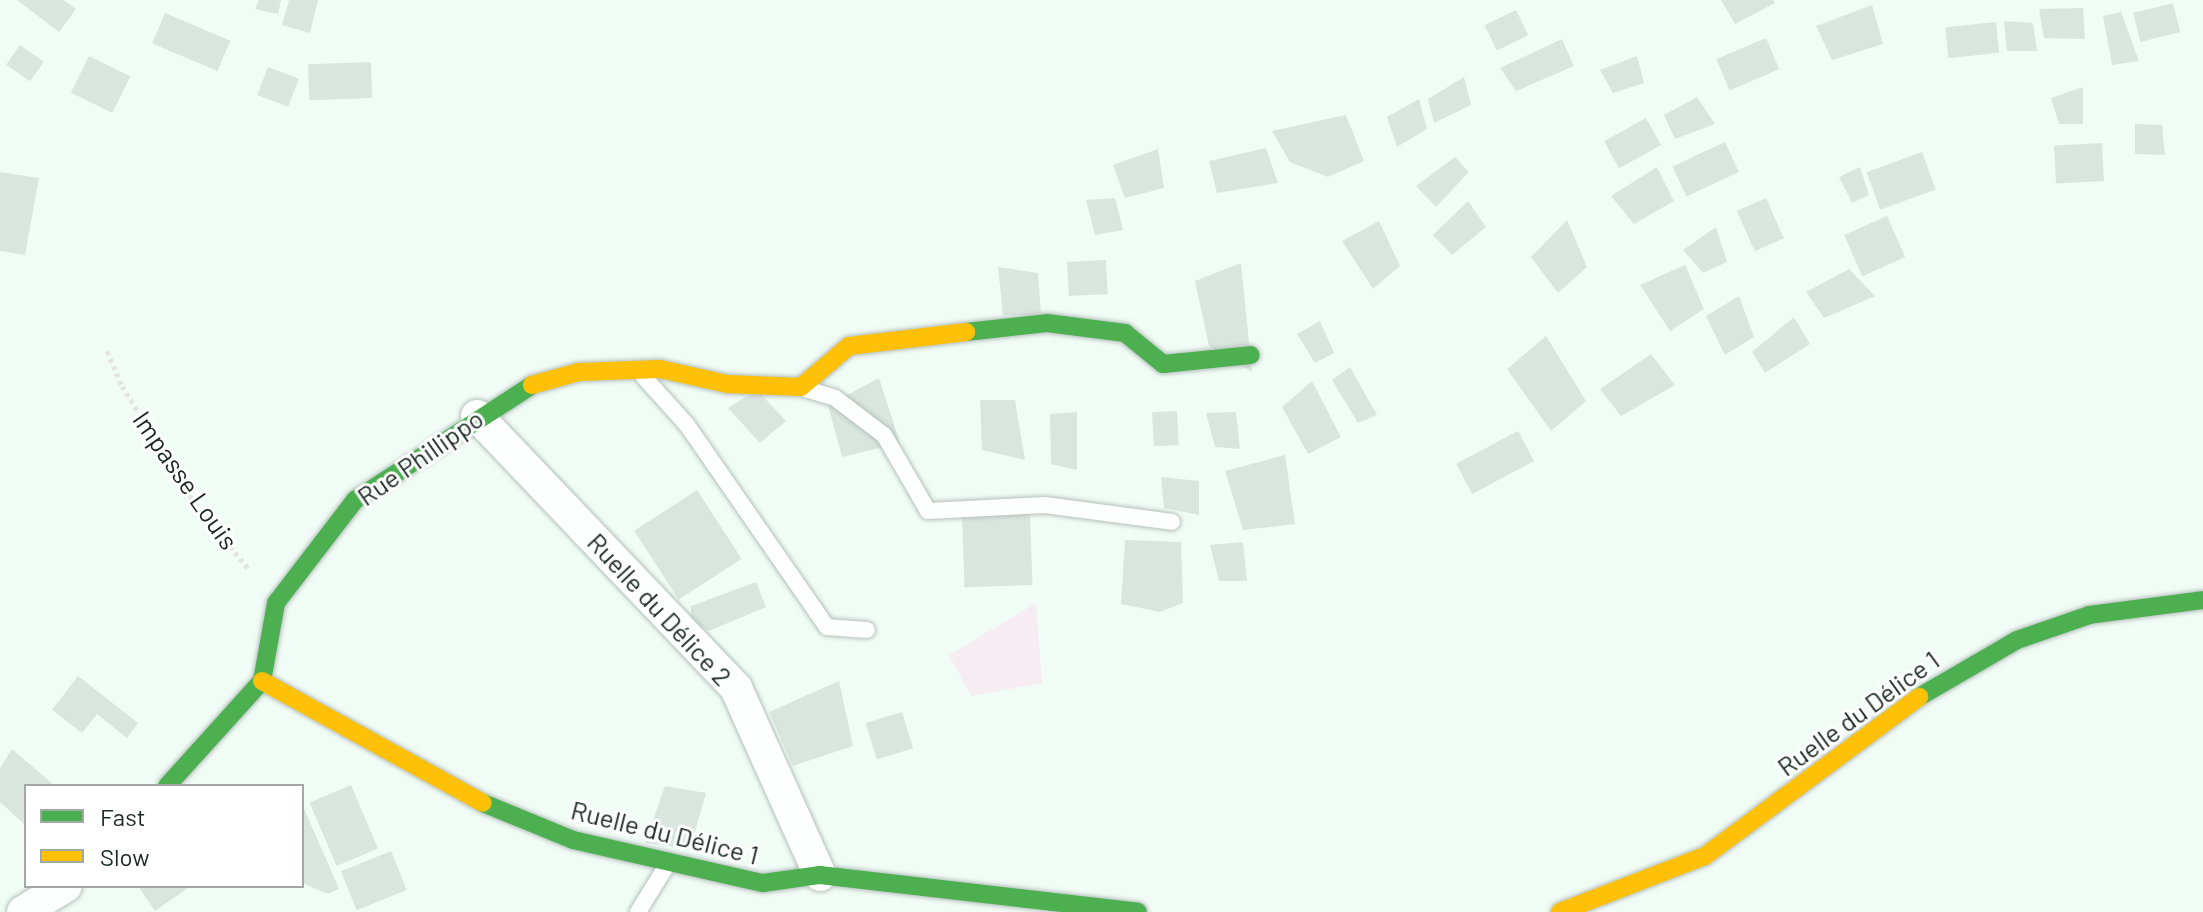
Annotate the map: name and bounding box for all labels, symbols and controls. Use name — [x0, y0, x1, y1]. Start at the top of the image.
street label: Rue Phillippo — [351, 402, 489, 512]
street label: Impasse Louis — [127, 405, 245, 555]
street label: Ruelle du Délice 2 — [581, 526, 739, 692]
street label: Ruelle du Délice 1 — [1771, 644, 1945, 782]
legend — [24, 784, 304, 888]
street label: Ruelle du Délice 1 — [568, 794, 762, 870]
text: Fast — [100, 802, 145, 831]
text: Slow — [100, 842, 149, 871]

